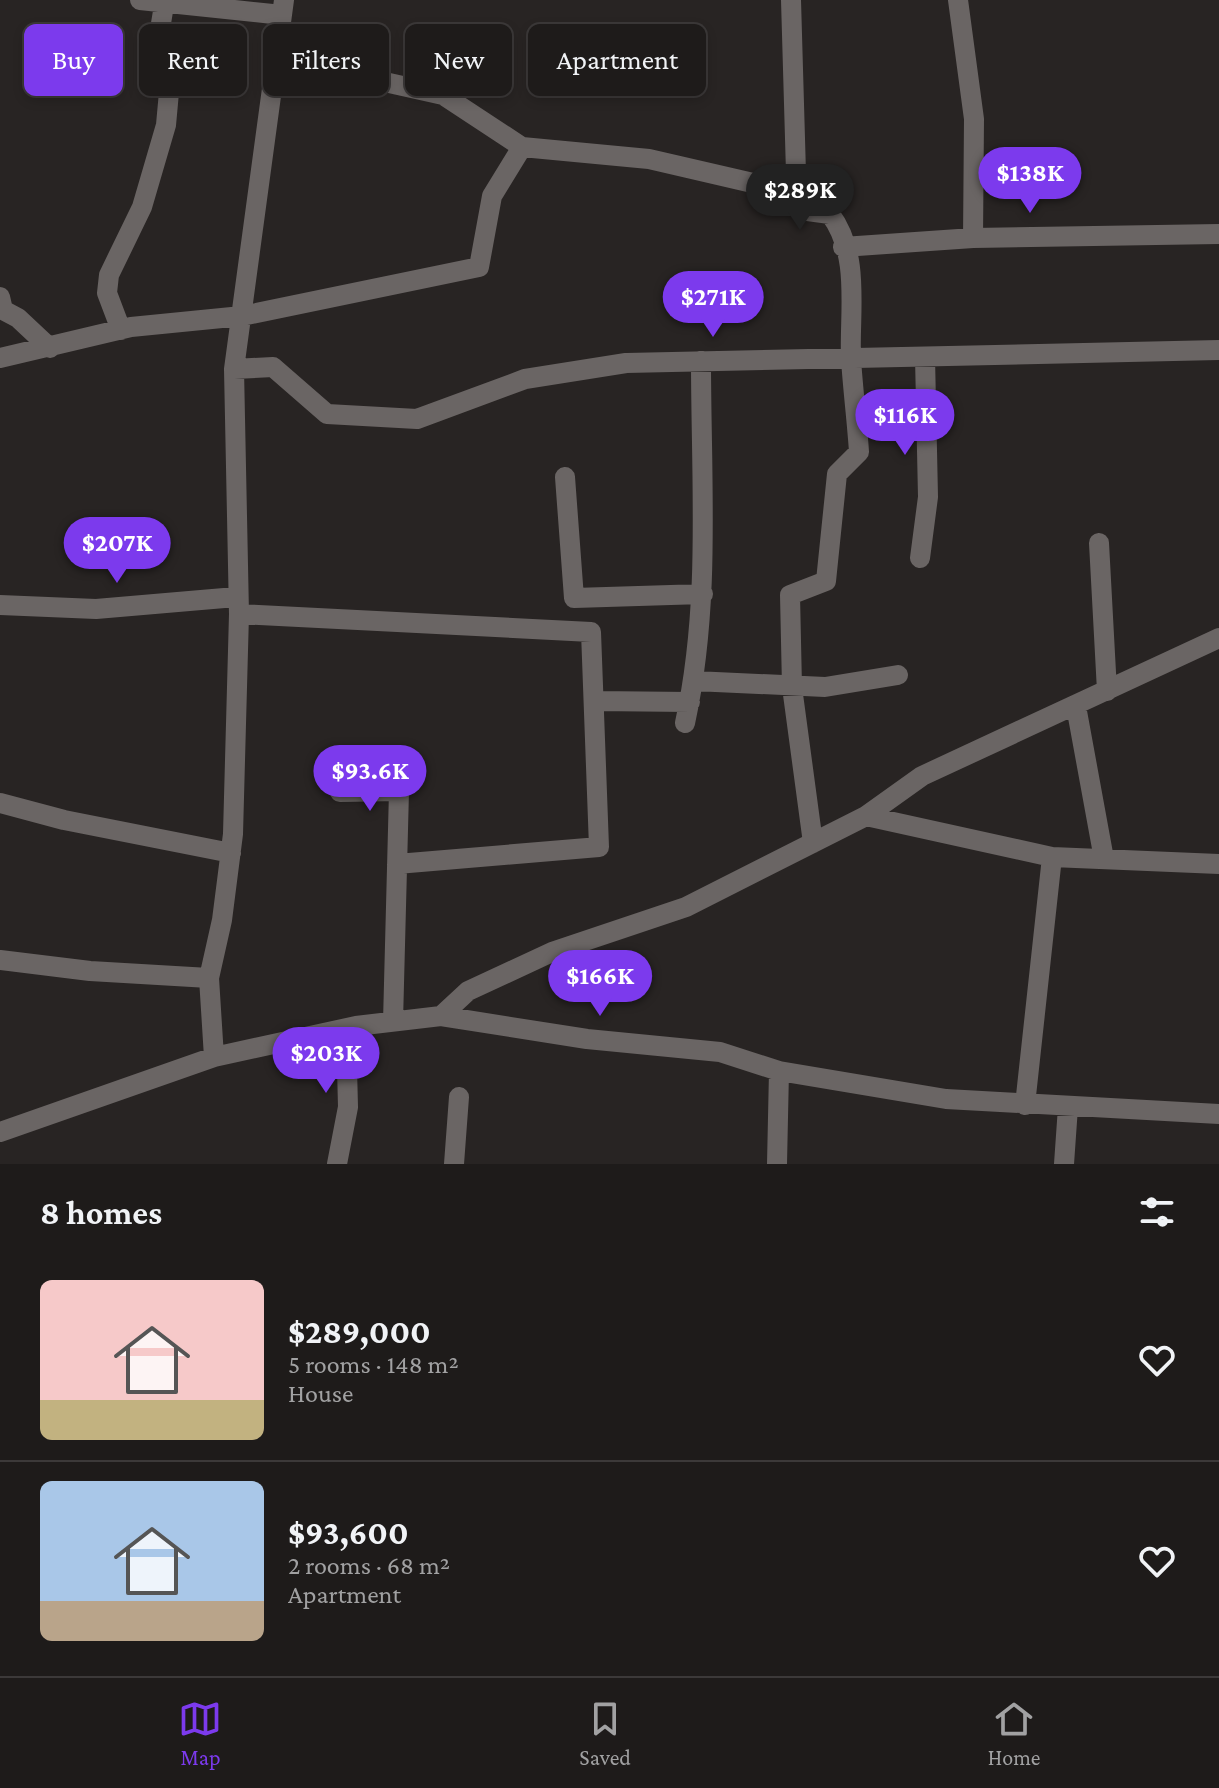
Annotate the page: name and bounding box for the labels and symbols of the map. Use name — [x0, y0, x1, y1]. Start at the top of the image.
pin: $138K — [974, 147, 1086, 215]
pin: $289K — [744, 164, 856, 232]
pin: $271K — [657, 271, 769, 339]
pin: $116K — [849, 389, 961, 457]
pin: $207K — [61, 517, 173, 585]
pin: $93.6K — [305, 745, 435, 813]
pin: $166K — [544, 950, 656, 1018]
pin: $203K — [270, 1027, 382, 1095]

